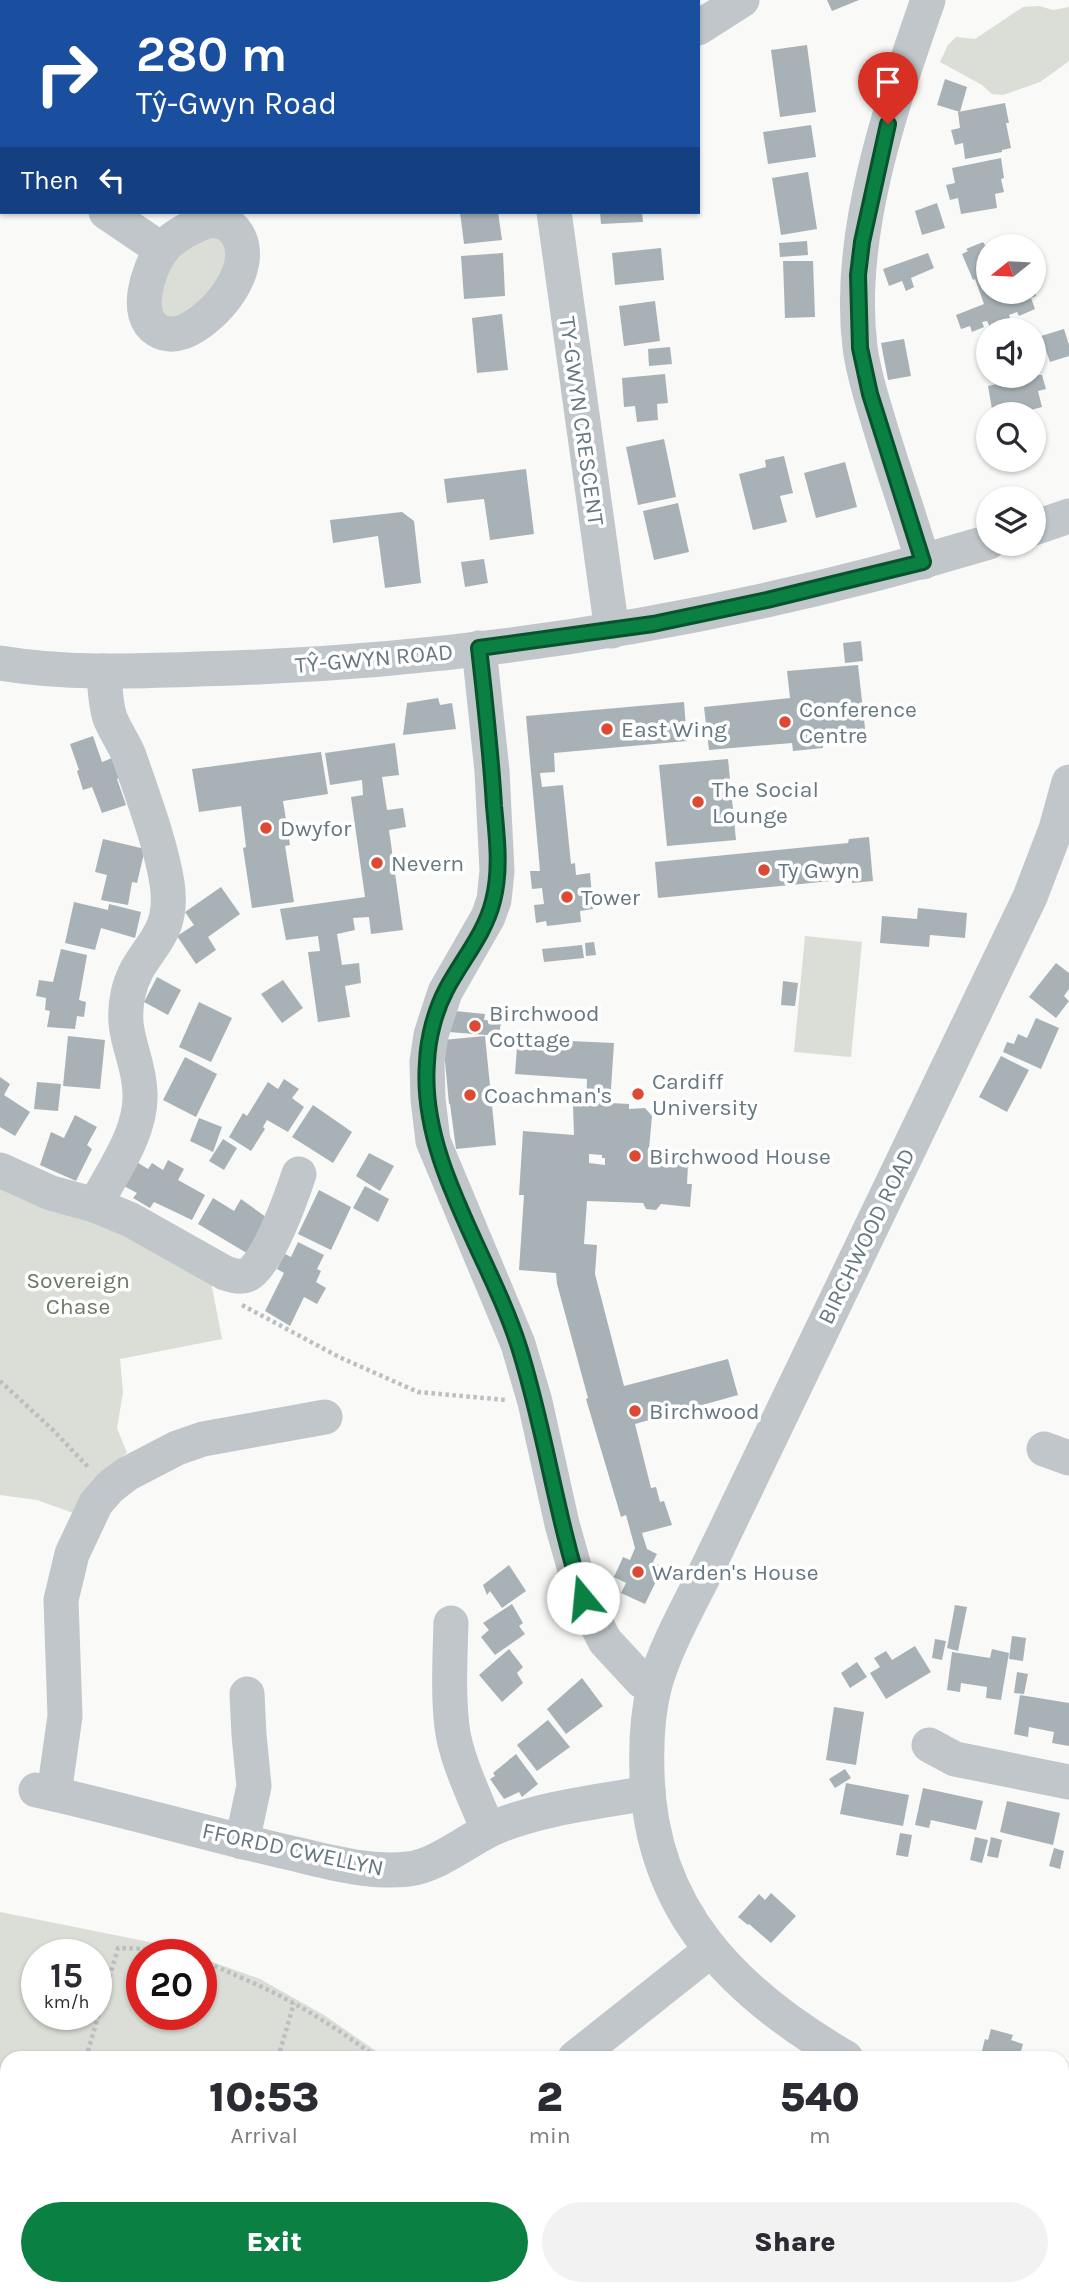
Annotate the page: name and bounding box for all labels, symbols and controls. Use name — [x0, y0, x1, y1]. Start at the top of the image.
text: 280 m — [136, 26, 287, 83]
icon: right — [21, 28, 112, 119]
pin — [858, 52, 918, 124]
icon: arrive — [869, 63, 907, 101]
text: Tŷ-Gwyn Road — [136, 85, 337, 122]
icon: left — [93, 161, 131, 199]
text: Then — [21, 165, 79, 196]
north arrow — [976, 234, 1046, 304]
map controls — [976, 234, 1046, 556]
street label: TY-GWYN CRESCENT — [553, 315, 610, 528]
button: sound — [976, 318, 1046, 388]
button: search — [976, 402, 1046, 472]
button: layers — [976, 486, 1046, 556]
street label: TŶ-GWYN ROAD — [294, 638, 454, 679]
place label: Conference Centre — [799, 696, 917, 749]
marker: Conference Centre — [777, 714, 793, 730]
place label: East Wing — [621, 716, 727, 743]
marker: East Wing — [599, 721, 615, 737]
place label: The Social Lounge — [712, 776, 819, 829]
marker: The Social Lounge — [690, 794, 706, 810]
place label: Dwyfor — [280, 815, 352, 842]
marker: Dwyfor — [258, 820, 274, 836]
place label: Nevern — [391, 850, 464, 877]
marker: Nevern — [369, 855, 385, 871]
place label: Ty Gwyn — [778, 857, 860, 884]
marker: Ty Gwyn — [756, 862, 772, 878]
place label: Tower — [581, 884, 641, 911]
marker: Tower — [559, 889, 575, 905]
place label: Birchwood Cottage — [489, 1000, 600, 1053]
marker: Birchwood Cottage — [467, 1018, 483, 1034]
place label: Cardiff University — [652, 1068, 758, 1121]
place label: Coachman's — [484, 1082, 612, 1109]
marker: Cardiff University — [630, 1086, 646, 1102]
marker: Coachman's — [462, 1087, 478, 1103]
place label: Birchwood House — [649, 1143, 831, 1170]
street label: BIRCHWOOD ROAD — [812, 1144, 921, 1329]
marker: Birchwood House — [627, 1148, 643, 1164]
park label: Sovereign Chase — [26, 1267, 130, 1320]
place label: Birchwood — [649, 1398, 760, 1425]
marker: Birchwood — [627, 1403, 643, 1419]
place label: Warden's House — [652, 1559, 819, 1586]
position arrow — [546, 1561, 620, 1635]
marker: Warden's House — [630, 1564, 646, 1580]
street label: FFORDD CWELLYN — [200, 1817, 386, 1882]
speed limit sign: 20 — [126, 1939, 217, 2030]
text: 15 — [50, 1955, 83, 1996]
text: km/h — [44, 1991, 89, 2013]
text: 10:53 — [209, 2072, 319, 2122]
text: 2 — [536, 2072, 563, 2122]
text: 540 — [780, 2072, 860, 2122]
text: Arrival — [231, 2122, 298, 2149]
text: min — [528, 2122, 571, 2149]
text: m — [809, 2122, 831, 2149]
button: Exit — [21, 2202, 528, 2282]
button: Share — [542, 2202, 1048, 2282]

